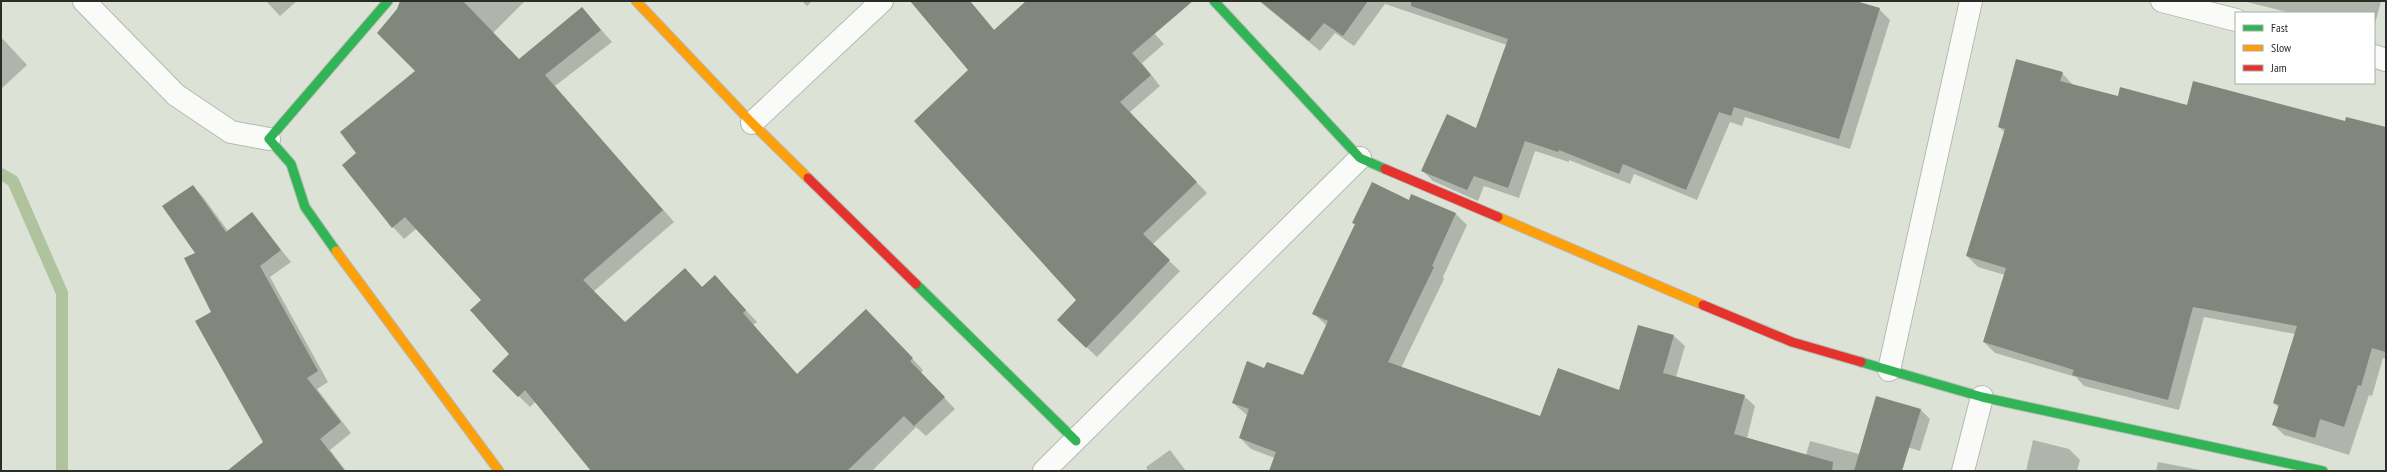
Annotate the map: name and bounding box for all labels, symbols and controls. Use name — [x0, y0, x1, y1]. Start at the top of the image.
legend — [2235, 12, 2375, 84]
text: Fast — [2271, 20, 2289, 35]
text: Slow — [2271, 40, 2292, 55]
text: Jam — [2270, 60, 2287, 75]

